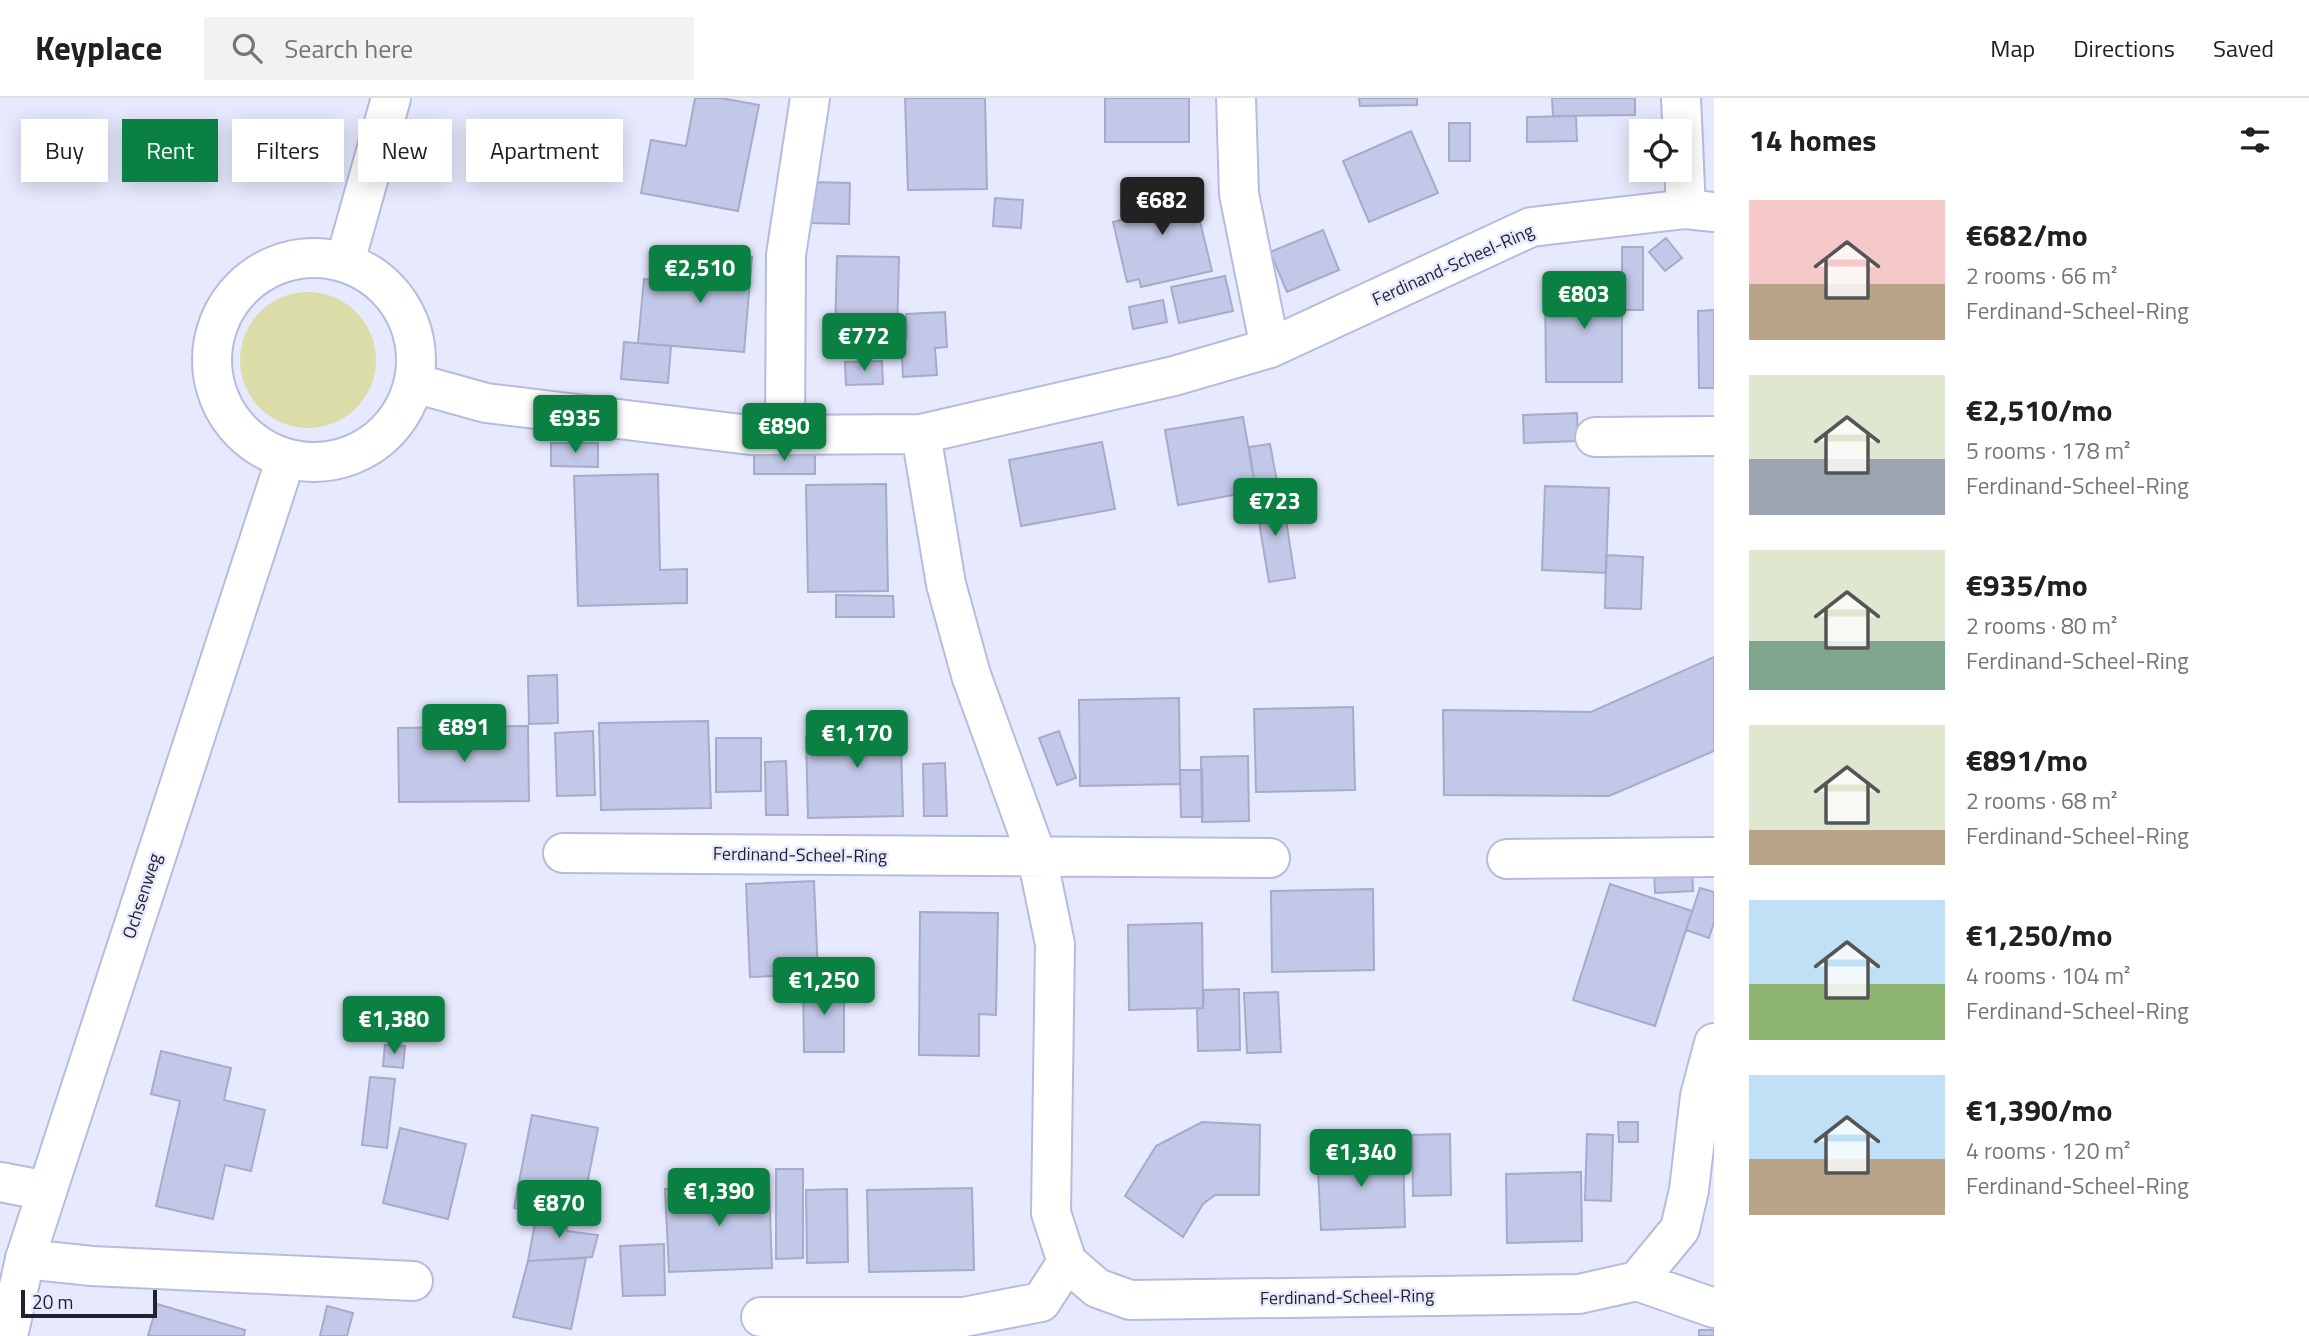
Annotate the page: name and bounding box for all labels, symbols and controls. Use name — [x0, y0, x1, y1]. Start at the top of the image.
search box — [204, 17, 694, 80]
text: Keyplace — [35, 23, 162, 73]
icon: search — [228, 29, 266, 67]
text: Search here — [284, 29, 413, 68]
text: Map — [1990, 30, 2035, 66]
text: Directions — [2073, 30, 2175, 66]
text: Saved — [2213, 30, 2274, 66]
text: 14 homes — [1749, 117, 1876, 163]
chip: Buy — [21, 119, 108, 182]
chip: Rent — [122, 119, 218, 182]
chip: Filters — [232, 119, 344, 182]
chip: New — [358, 119, 452, 182]
chip: Apartment — [466, 119, 623, 182]
map controls — [1629, 119, 1692, 182]
button: locate — [1629, 119, 1692, 182]
icon: filters — [2236, 121, 2274, 159]
pin: €682 — [1121, 178, 1203, 237]
text: €682 — [1136, 182, 1188, 217]
text: €682/mo — [1966, 212, 2088, 258]
street label: Ferdinand-Scheel-Ring — [1368, 217, 1538, 312]
icon: home — [1805, 228, 1889, 312]
pin: €2,510 — [643, 246, 757, 305]
text: €2,510 — [665, 250, 735, 285]
text: 2 rooms · 66 m² — [1966, 258, 2117, 293]
pin: €803 — [1543, 272, 1625, 331]
text: €803 — [1558, 276, 1610, 311]
text: Ferdinand-Scheel-Ring — [1966, 293, 2189, 328]
pin: €772 — [823, 314, 905, 373]
text: €772 — [838, 318, 890, 353]
text: €2,510/mo — [1966, 387, 2112, 433]
pin: €935 — [534, 396, 616, 455]
text: €935 — [549, 400, 601, 435]
icon: home — [1805, 403, 1889, 487]
pin: €890 — [743, 404, 825, 463]
text: €890 — [758, 408, 810, 443]
text: 5 rooms · 178 m² — [1966, 433, 2130, 468]
text: Ferdinand-Scheel-Ring — [1966, 468, 2189, 503]
pin: €723 — [1234, 478, 1316, 538]
text: €723 — [1249, 483, 1301, 518]
text: €935/mo — [1966, 562, 2088, 608]
icon: home — [1805, 578, 1889, 662]
text: 2 rooms · 80 m² — [1966, 608, 2117, 643]
text: Ferdinand-Scheel-Ring — [1966, 643, 2189, 678]
pin: €891 — [423, 704, 505, 764]
text: €891 — [438, 709, 490, 744]
pin: €1,170 — [800, 710, 914, 770]
text: €1,170 — [822, 715, 892, 750]
text: €891/mo — [1966, 737, 2088, 783]
icon: home — [1805, 753, 1889, 837]
text: 2 rooms · 68 m² — [1966, 783, 2117, 818]
text: Ferdinand-Scheel-Ring — [1966, 818, 2189, 853]
street label: Ferdinand-Scheel-Ring — [713, 839, 887, 870]
street label: Ochsenweg — [115, 850, 168, 942]
text: €1,250/mo — [1966, 912, 2112, 958]
icon: home — [1805, 928, 1889, 1012]
pin: €1,250 — [767, 958, 881, 1017]
text: 4 rooms · 104 m² — [1966, 958, 2130, 993]
text: €1,250 — [789, 962, 859, 997]
text: Ferdinand-Scheel-Ring — [1966, 993, 2189, 1028]
pin: €1,380 — [337, 996, 451, 1056]
text: €1,380 — [359, 1001, 429, 1036]
text: €1,390/mo — [1966, 1087, 2112, 1133]
icon: home — [1805, 1103, 1889, 1187]
pin: €1,340 — [1304, 1130, 1418, 1189]
text: 4 rooms · 120 m² — [1966, 1133, 2130, 1168]
text: €1,340 — [1326, 1134, 1396, 1169]
pin: €1,390 — [662, 1168, 776, 1228]
text: Ferdinand-Scheel-Ring — [1966, 1168, 2189, 1203]
text: €1,390 — [684, 1173, 754, 1208]
pin: €870 — [518, 1180, 600, 1240]
text: €870 — [533, 1185, 585, 1220]
street label: Ferdinand-Scheel-Ring — [1260, 1281, 1434, 1312]
scale bar — [21, 1287, 158, 1319]
text: 20 m — [32, 1287, 73, 1316]

